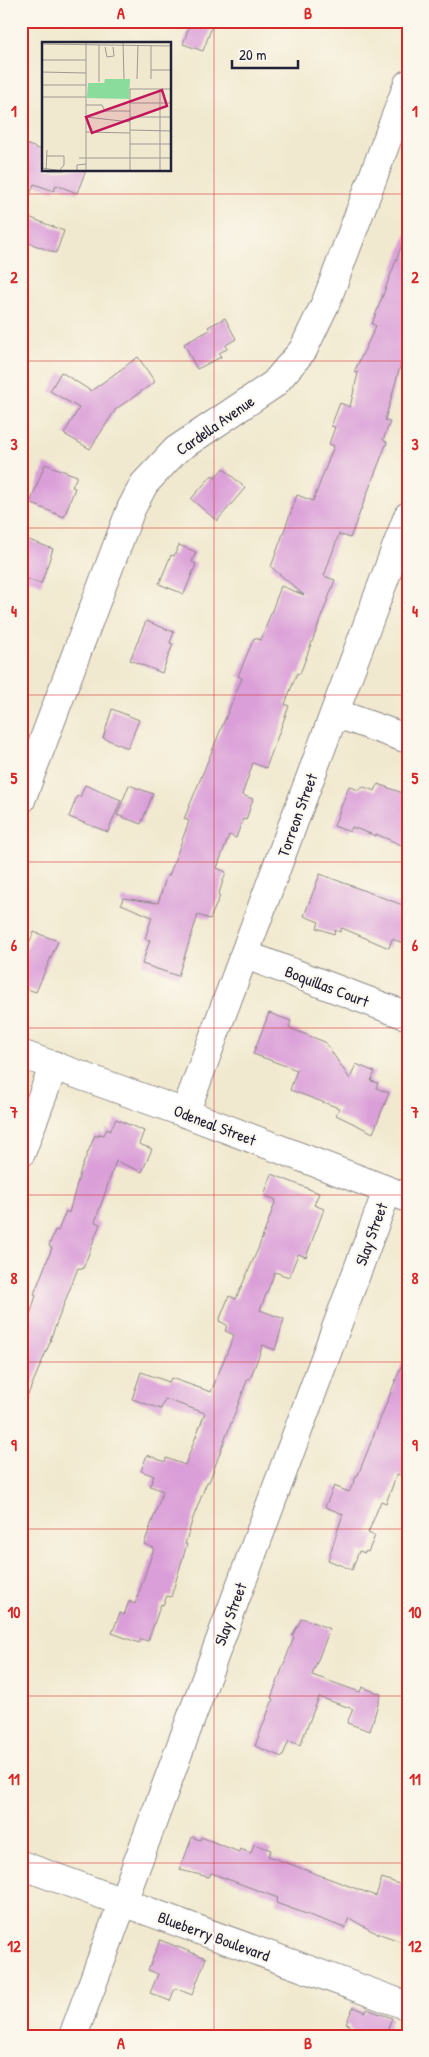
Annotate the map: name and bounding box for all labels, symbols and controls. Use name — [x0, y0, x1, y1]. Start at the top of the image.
text: A — [117, 2, 125, 24]
text: B — [304, 2, 312, 24]
scale bar — [232, 38, 298, 70]
inset map — [42, 42, 171, 171]
text: 20 m — [239, 44, 266, 65]
text: 1 — [11, 100, 17, 122]
text: 1 — [412, 100, 418, 122]
text: 2 — [10, 266, 18, 288]
text: 2 — [411, 266, 419, 288]
street label: Cardella Avenue — [171, 389, 259, 460]
text: 3 — [10, 433, 18, 455]
text: 3 — [411, 433, 419, 455]
text: 4 — [11, 600, 17, 622]
text: 4 — [412, 600, 418, 622]
text: 5 — [11, 767, 18, 789]
text: 5 — [412, 767, 419, 789]
street label: Torreon Street — [272, 770, 322, 860]
text: 6 — [11, 934, 18, 956]
text: 6 — [412, 934, 419, 956]
street label: Boquillas Court — [282, 960, 373, 1012]
street label: Odeneal Street — [171, 1099, 260, 1151]
text: 7 — [9, 1101, 18, 1123]
text: 7 — [410, 1101, 419, 1123]
street label: Slay Street — [349, 1199, 393, 1269]
text: 8 — [11, 1267, 18, 1289]
text: 8 — [412, 1267, 419, 1289]
text: 9 — [11, 1434, 17, 1456]
text: 9 — [412, 1434, 418, 1456]
street label: Slay Street — [208, 1579, 252, 1649]
text: 10 — [8, 1601, 20, 1623]
text: 10 — [409, 1601, 421, 1623]
text: 11 — [8, 1768, 20, 1790]
text: 11 — [409, 1768, 421, 1790]
street label: Blueberry Boulevard — [155, 1906, 273, 1966]
text: 12 — [7, 1935, 21, 1957]
text: 12 — [408, 1935, 422, 1957]
text: A — [117, 2032, 125, 2054]
text: B — [304, 2032, 312, 2054]

